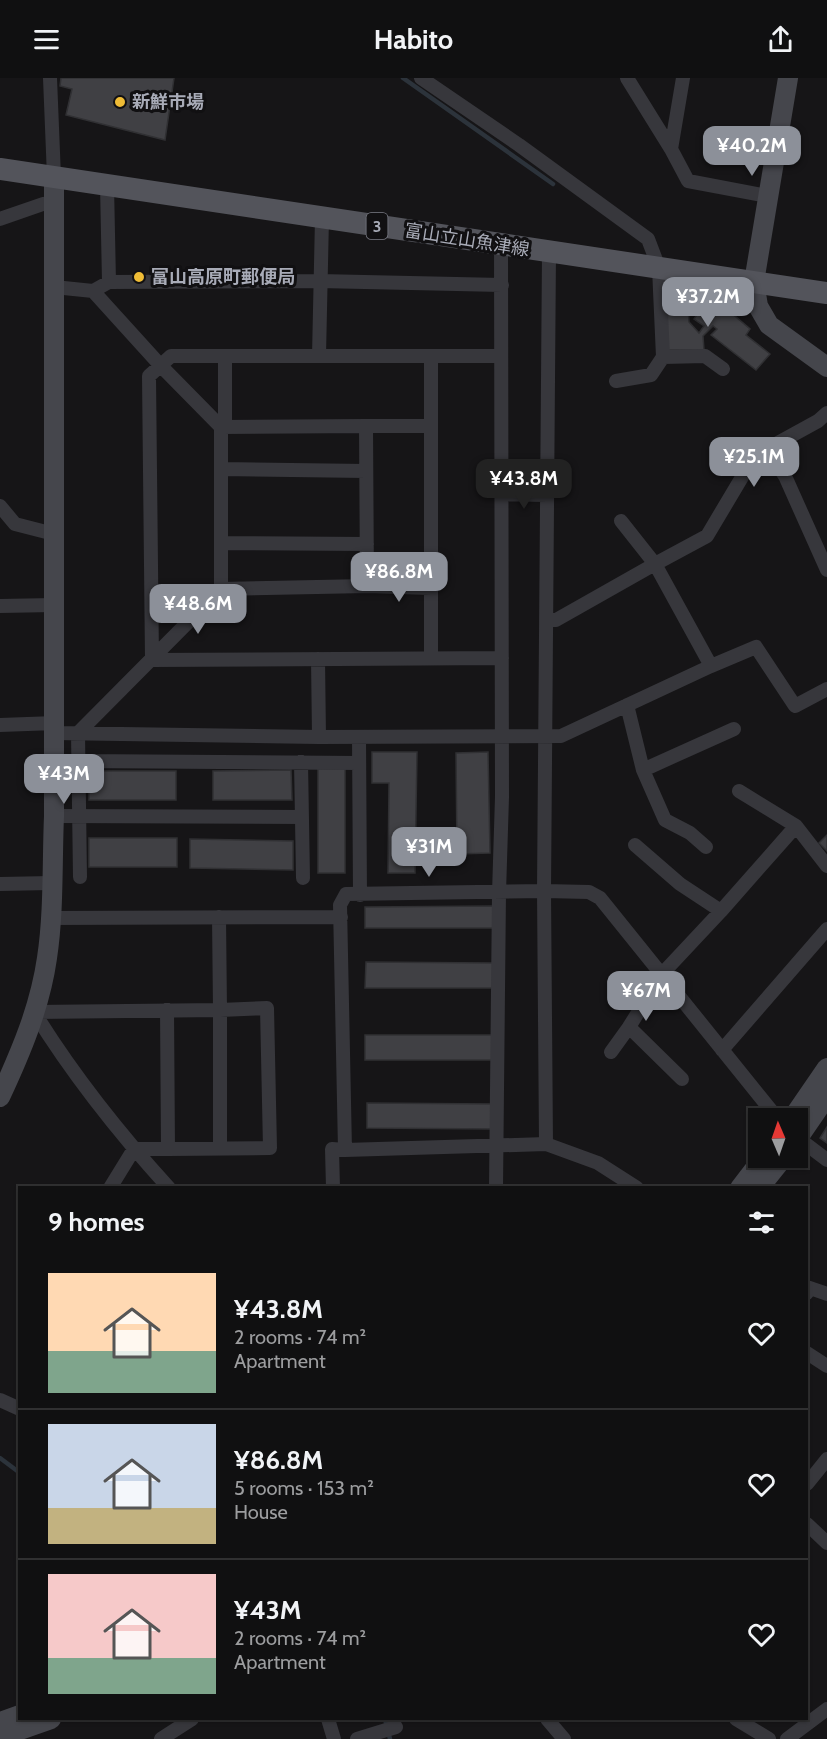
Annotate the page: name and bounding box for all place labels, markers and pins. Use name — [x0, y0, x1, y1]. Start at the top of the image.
place label: 新鮮市場 — [132, 91, 204, 113]
marker: 新鮮市場 — [113, 95, 127, 109]
pin: ¥40.2M — [703, 126, 801, 177]
place label: 富山高原町郵便局 — [151, 266, 295, 288]
marker: 富山高原町郵便局 — [132, 270, 146, 284]
pin: ¥37.2M — [659, 277, 757, 328]
pin: ¥25.1M — [705, 437, 803, 488]
pin: ¥43.8M — [475, 459, 573, 510]
pin: ¥86.8M — [350, 552, 448, 603]
pin: ¥48.6M — [149, 584, 247, 635]
pin: ¥43M — [28, 754, 100, 805]
pin: ¥31M — [393, 827, 465, 878]
pin: ¥67M — [610, 971, 682, 1022]

